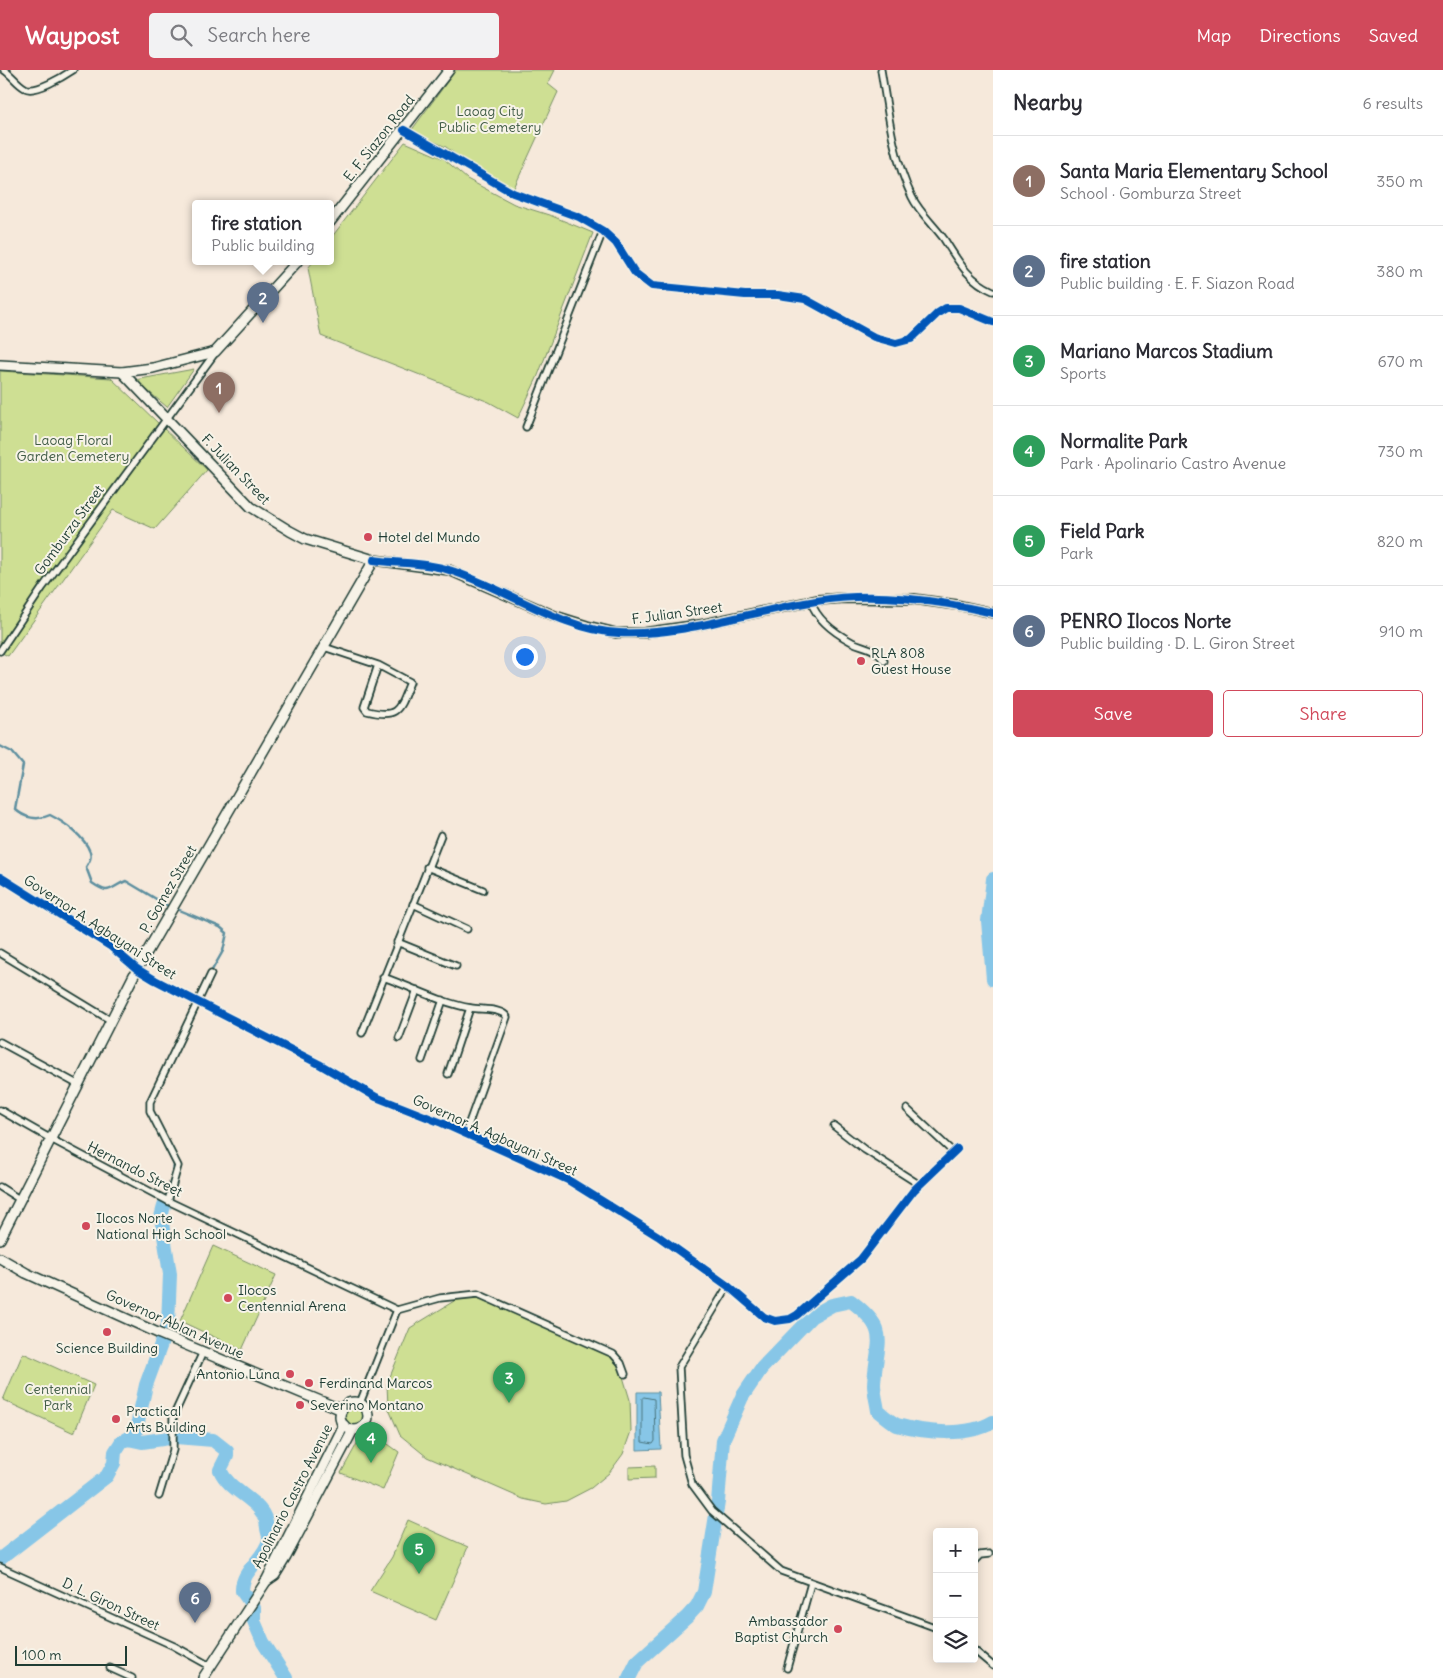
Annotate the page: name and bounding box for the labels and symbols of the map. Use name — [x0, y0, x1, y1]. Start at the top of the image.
street label: E. F. Siazon Road — [340, 91, 418, 185]
park label: Laoag City Public Cemetery — [438, 102, 542, 136]
pin: 2 — [247, 282, 279, 323]
pin: 1 — [203, 372, 235, 413]
street label: F. Julian Street — [198, 430, 274, 508]
park label: Laoag Floral Garden Cemetery — [17, 431, 129, 465]
street label: Gomburza Street — [30, 481, 108, 579]
place label: Hotel del Mundo — [378, 528, 480, 546]
marker: Hotel del Mundo — [362, 531, 374, 543]
street label: F. Julian Street — [631, 598, 724, 628]
your location — [512, 644, 538, 670]
place label: RLA 808 Guest House — [871, 644, 951, 678]
marker: RLA 808 Guest House — [855, 655, 867, 667]
street label: P. Gomez Street — [136, 842, 201, 936]
street label: Governor A. Agbayani Street — [20, 871, 180, 983]
street label: Governor A. Agbayani Street — [410, 1090, 580, 1180]
street label: Hernando Street — [84, 1137, 186, 1201]
place label: Ilocos Norte National High School — [96, 1209, 226, 1243]
marker: Ilocos Norte National High School — [80, 1220, 92, 1232]
place label: Ilocos Centennial Arena — [238, 1281, 346, 1315]
street label: Governor Ablan Avenue — [103, 1285, 247, 1363]
marker: Ilocos Centennial Arena — [222, 1292, 234, 1304]
marker: Science Building — [101, 1326, 113, 1338]
place label: Science Building — [56, 1339, 158, 1357]
pin: 3 — [493, 1362, 525, 1403]
place label: Antonio Luna — [196, 1365, 280, 1383]
marker: Antonio Luna — [284, 1368, 296, 1380]
place label: Ferdinand Marcos — [319, 1374, 432, 1392]
marker: Ferdinand Marcos — [303, 1377, 315, 1389]
park label: Centennial Park — [25, 1380, 91, 1414]
place label: Severino Montano — [310, 1396, 424, 1414]
marker: Severino Montano — [294, 1399, 306, 1411]
place label: Practical Arts Building — [126, 1402, 206, 1436]
marker: Practical Arts Building — [110, 1413, 122, 1425]
street label: Apolinario Castro Avenue — [248, 1421, 336, 1571]
pin: 4 — [355, 1422, 387, 1463]
pin: 5 — [403, 1533, 435, 1574]
street label: D. L. Giron Street — [59, 1574, 163, 1635]
pin: 6 — [179, 1582, 211, 1623]
place label: Ambassador Baptist Church — [734, 1612, 828, 1646]
marker: Ambassador Baptist Church — [832, 1623, 844, 1635]
scale bar — [15, 1643, 128, 1666]

